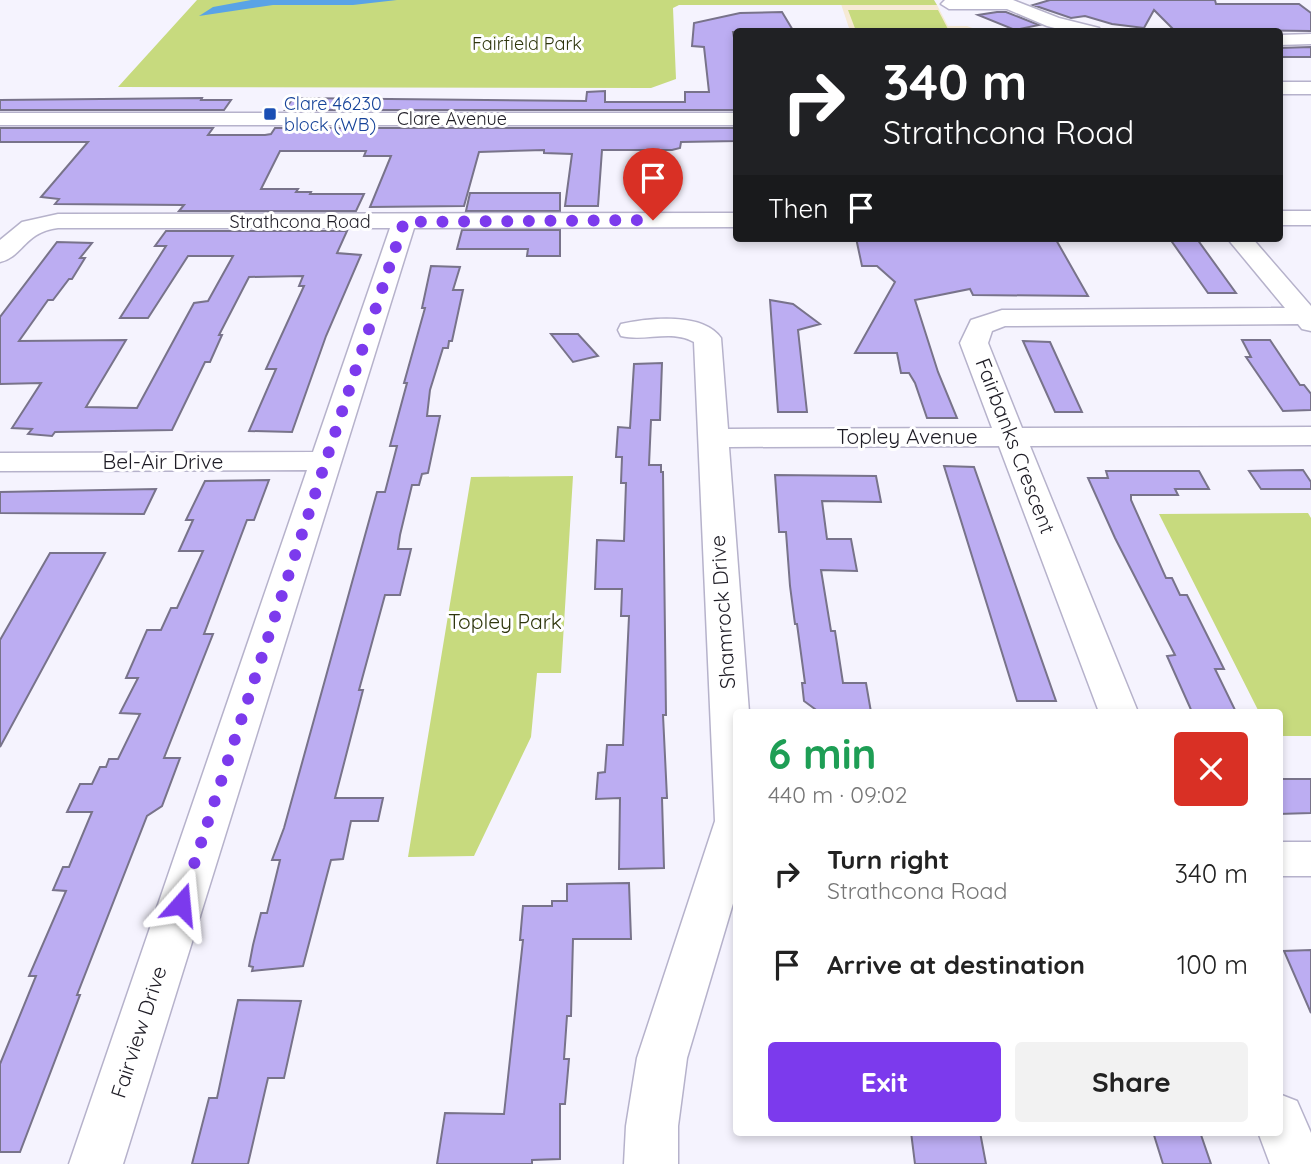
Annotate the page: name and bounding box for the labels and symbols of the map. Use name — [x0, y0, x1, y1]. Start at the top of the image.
park label: Fairfield Park — [472, 32, 582, 55]
place label: Clare 46230 block (WB) — [284, 92, 382, 136]
marker: Clare 46230 block (WB) — [262, 106, 278, 122]
street label: Clare Avenue — [397, 107, 507, 130]
pin — [623, 148, 683, 220]
street label: Strathcona Road — [229, 210, 371, 233]
street label: Fairbanks Crescent — [970, 354, 1061, 537]
street label: Topley Avenue — [836, 423, 978, 449]
street label: Bel-Air Drive — [103, 448, 223, 474]
street label: Shamrock Drive — [704, 534, 740, 690]
park label: Topley Park — [448, 608, 562, 634]
position arrow — [144, 867, 218, 941]
street label: Fairview Drive — [104, 962, 172, 1101]

